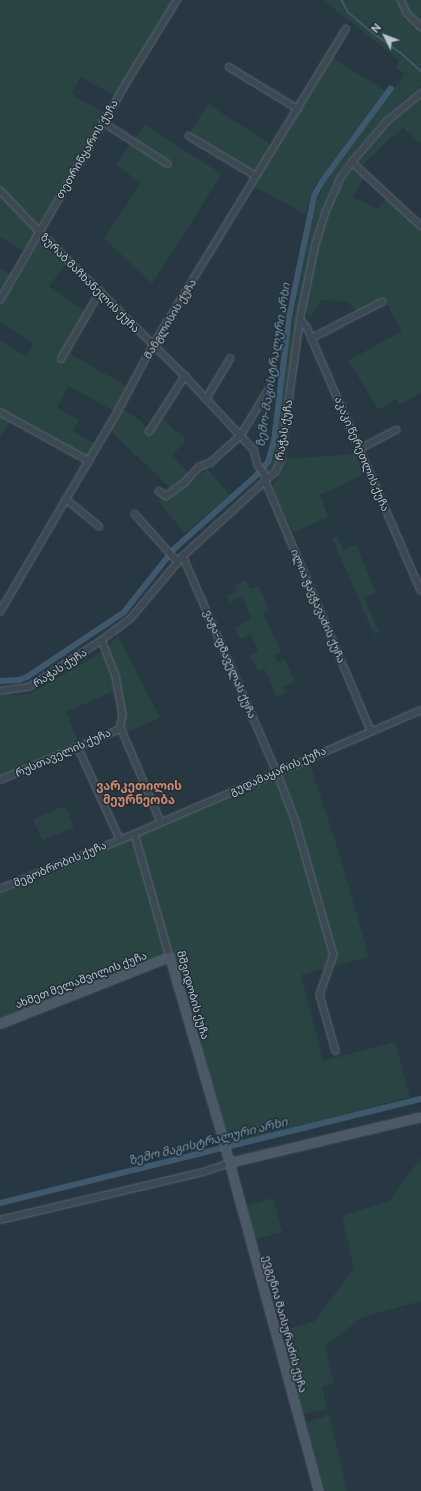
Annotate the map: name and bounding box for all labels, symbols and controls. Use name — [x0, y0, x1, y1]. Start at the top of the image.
north arrow — [365, 16, 405, 56]
text: N — [368, 20, 383, 35]
street label: თეთრიწყაროს ქუჩა — [53, 97, 121, 201]
street label: ზურაბ მაჩხანელის ქუჩა — [38, 231, 142, 335]
street label: მანგლისის ქუჩა — [141, 277, 199, 361]
water label: ზემო-მაგისტრალური არხი — [253, 282, 293, 448]
street label: აკაკი წერეთლის ქუჩა — [332, 395, 392, 513]
street label: რაჭას ქუჩა — [273, 399, 295, 461]
street label: ილია ჭავჭავაძის ქუჩა — [288, 547, 348, 665]
street label: ვაჟა-ფშაველას ქუჩა — [201, 608, 259, 720]
street label: რაჭას ქუჩა — [31, 646, 89, 690]
street label: რუსთაველის ქუჩა — [13, 726, 113, 780]
street label: გუდამაყარის ქუჩა — [228, 744, 328, 798]
district label: ვარკეთილის მეურნეობა — [96, 779, 182, 807]
street label: მეგობრობის ქუჩა — [11, 838, 109, 890]
street label: ახმეთ მელაშვილის ქუჩა — [13, 949, 149, 1011]
street label: მშვიდობის ქუჩა — [174, 949, 212, 1041]
water label: ზემო მაგისტრალური არხი — [127, 1114, 289, 1168]
street label: ევგენია მაისურაძის ქუჩა — [260, 1254, 310, 1394]

